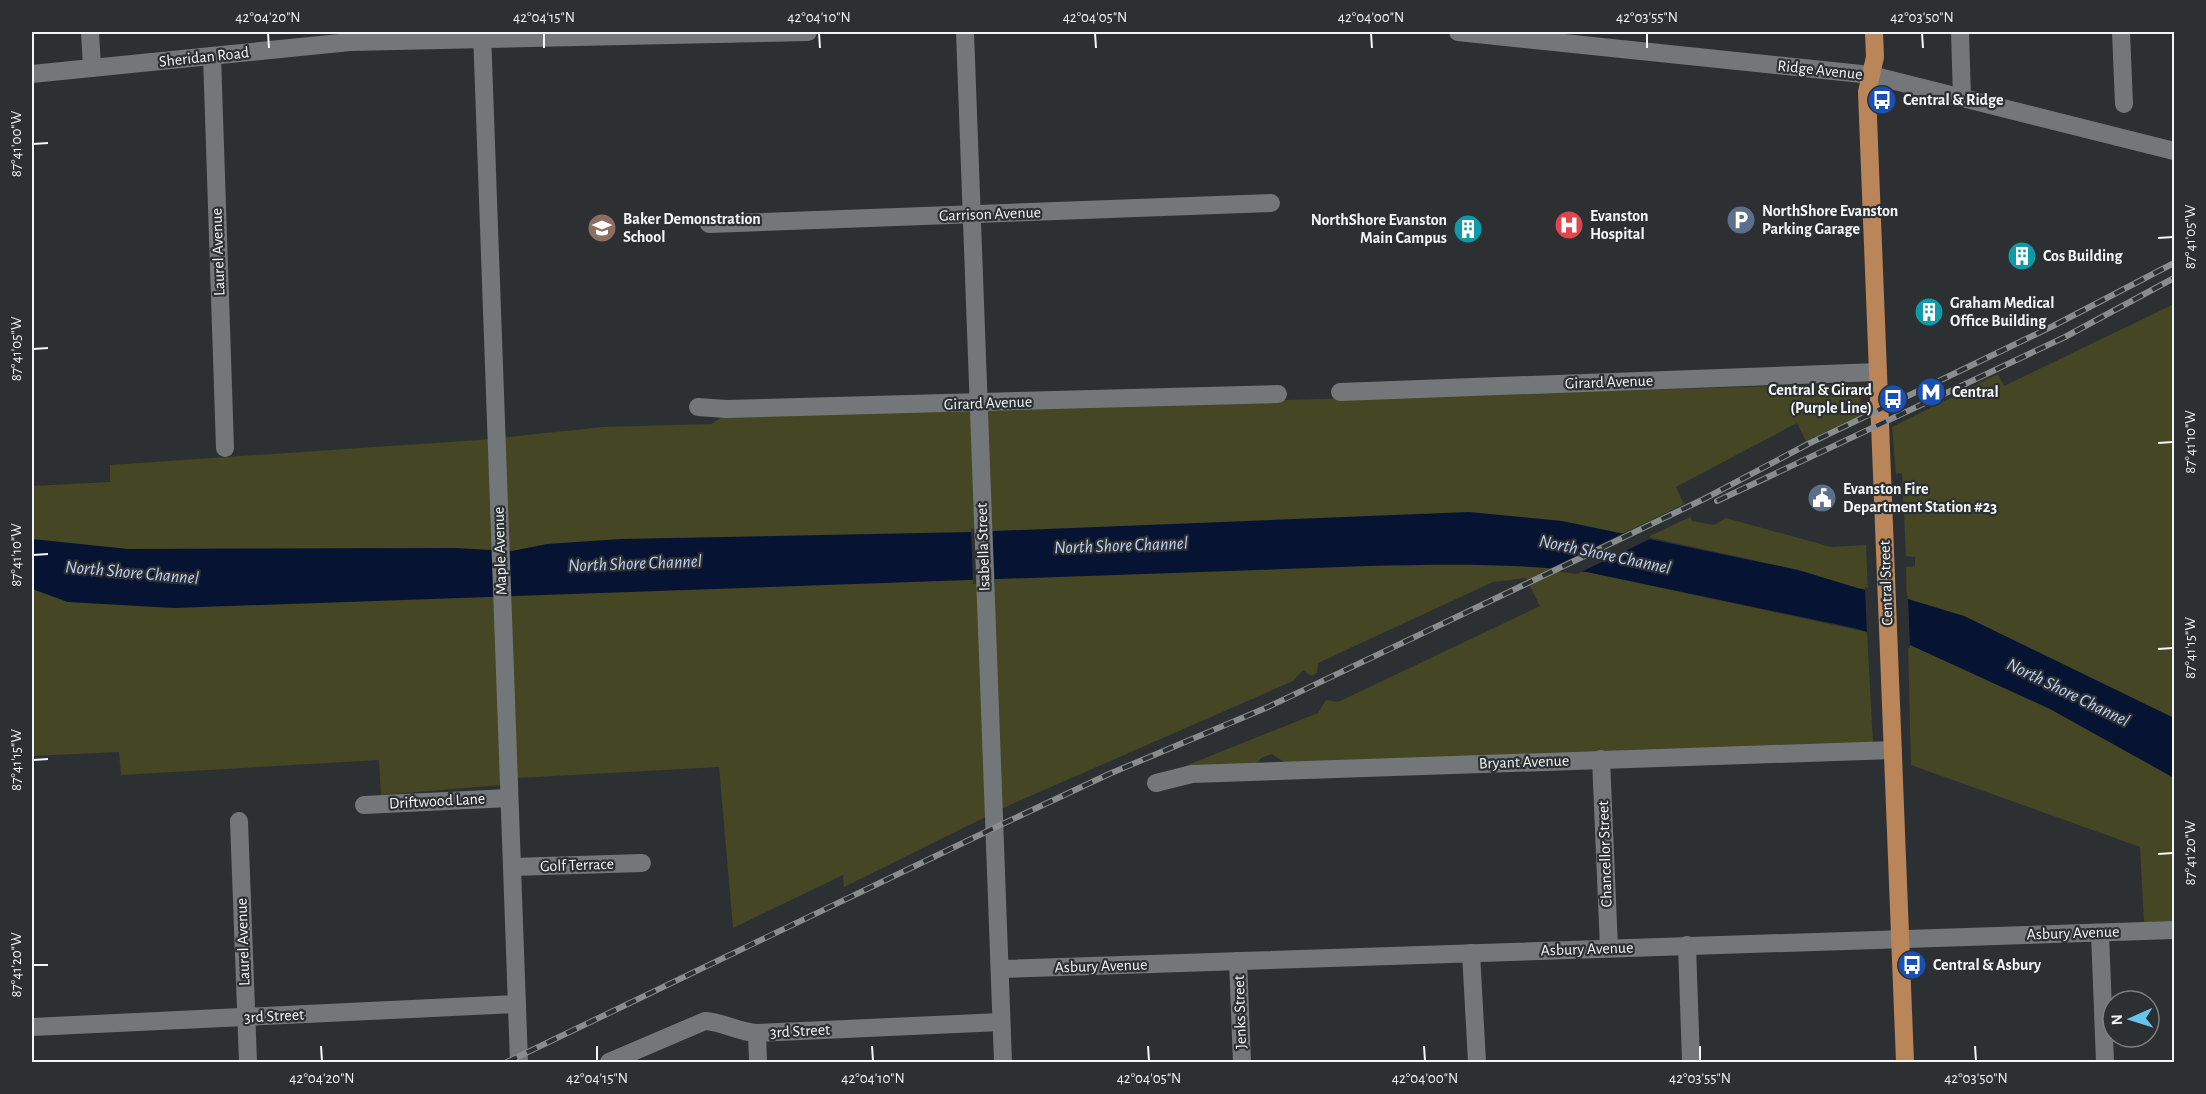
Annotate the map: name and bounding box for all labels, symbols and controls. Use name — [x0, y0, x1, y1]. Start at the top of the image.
text: 42°04'20"N — [235, 10, 301, 25]
text: 42°04'15"N — [513, 10, 575, 25]
text: 42°04'10"N — [787, 10, 851, 25]
text: 42°04'05"N — [1063, 10, 1127, 25]
text: 42°04'00"N — [1338, 10, 1404, 25]
text: 42°03'55"N — [1616, 10, 1678, 25]
text: 42°03'50"N — [1890, 10, 1954, 25]
street label: Sheridan Road — [158, 44, 250, 70]
street label: Ridge Avenue — [1777, 58, 1863, 82]
bus stop icon: Central & Ridge — [1866, 84, 1898, 116]
place label: Central & Ridge — [1903, 92, 2004, 108]
text: 87°41'00"W — [9, 110, 24, 177]
place label: NorthShore Evanston Parking Garage — [1762, 203, 1898, 237]
street label: Garrison Avenue — [939, 204, 1041, 224]
parking icon: NorthShore Evanston Parking Garage — [1725, 204, 1757, 236]
text: 87°41'05"W — [2183, 204, 2198, 269]
street label: Laurel Avenue — [208, 208, 228, 296]
place label: Evanston Hospital — [1590, 208, 1649, 242]
hospital icon: Evanston Hospital — [1553, 209, 1585, 241]
place label: Baker Demonstration School — [623, 211, 761, 245]
school or university icon: Baker Demonstration School — [586, 212, 618, 244]
place label: NorthShore Evanston Main Campus — [1311, 212, 1447, 246]
building icon: NorthShore Evanston Main Campus — [1452, 213, 1484, 245]
building icon: Cos Building — [2006, 240, 2038, 272]
place label: Cos Building — [2043, 248, 2124, 264]
place label: Graham Medical Office Building — [1950, 295, 2054, 329]
building icon: Graham Medical Office Building — [1913, 296, 1945, 328]
text: 87°41'05"W — [9, 316, 24, 381]
street label: Girard Avenue — [1565, 372, 1653, 392]
metro station icon: Central — [1915, 376, 1947, 408]
place label: Central & Girard (Purple Line) — [1768, 382, 1873, 416]
bus stop icon: Central & Girard (Purple Line) — [1877, 383, 1909, 415]
place label: Central — [1952, 384, 1999, 400]
street label: Girard Avenue — [944, 393, 1032, 413]
text: 87°41'10"W — [2183, 410, 2198, 474]
place label: Evanston Fire Department Station #23 — [1843, 481, 1997, 515]
public building icon: Evanston Fire Department Station #23 — [1806, 482, 1838, 514]
street label: Isabella Street — [973, 503, 993, 591]
street label: Maple Avenue — [490, 506, 510, 596]
text: 87°41'10"W — [9, 523, 24, 587]
water label: North Shore Channel — [1538, 532, 1672, 578]
water label: North Shore Channel — [1054, 535, 1188, 557]
street label: Central Street — [1877, 540, 1895, 626]
water label: North Shore Channel — [568, 553, 702, 575]
water label: North Shore Channel — [64, 558, 200, 588]
text: 87°41'15"W — [2183, 616, 2198, 679]
water label: North Shore Channel — [2004, 656, 2132, 730]
text: 87°41'15"W — [9, 728, 24, 791]
street label: Bryant Avenue — [1479, 752, 1569, 773]
street label: Driftwood Lane — [389, 790, 485, 812]
street label: Chancellor Street — [1595, 800, 1615, 908]
text: 87°41'20"W — [2183, 820, 2198, 886]
street label: Golf Terrace — [540, 856, 614, 874]
street label: Laurel Avenue — [233, 898, 253, 986]
street label: Asbury Avenue — [2026, 923, 2120, 944]
text: 87°41'20"W — [9, 932, 24, 998]
street label: Asbury Avenue — [1540, 939, 1634, 960]
bus stop icon: Central & Asbury — [1896, 949, 1928, 981]
street label: Asbury Avenue — [1054, 956, 1148, 977]
place label: Central & Asbury — [1933, 957, 2042, 974]
street label: Jenks Street — [1231, 975, 1249, 1049]
north arrow — [2101, 989, 2161, 1049]
street label: 3rd Street — [243, 1006, 305, 1026]
text: N — [2109, 1014, 2125, 1026]
street label: 3rd Street — [769, 1021, 831, 1041]
text: 42°04'20"N — [289, 1071, 355, 1086]
text: 42°04'15"N — [566, 1071, 628, 1086]
text: 42°04'10"N — [841, 1071, 905, 1086]
text: 42°04'05"N — [1117, 1071, 1181, 1086]
text: 42°04'00"N — [1392, 1071, 1458, 1086]
text: 42°03'55"N — [1669, 1071, 1731, 1086]
text: 42°03'50"N — [1944, 1071, 2008, 1086]

